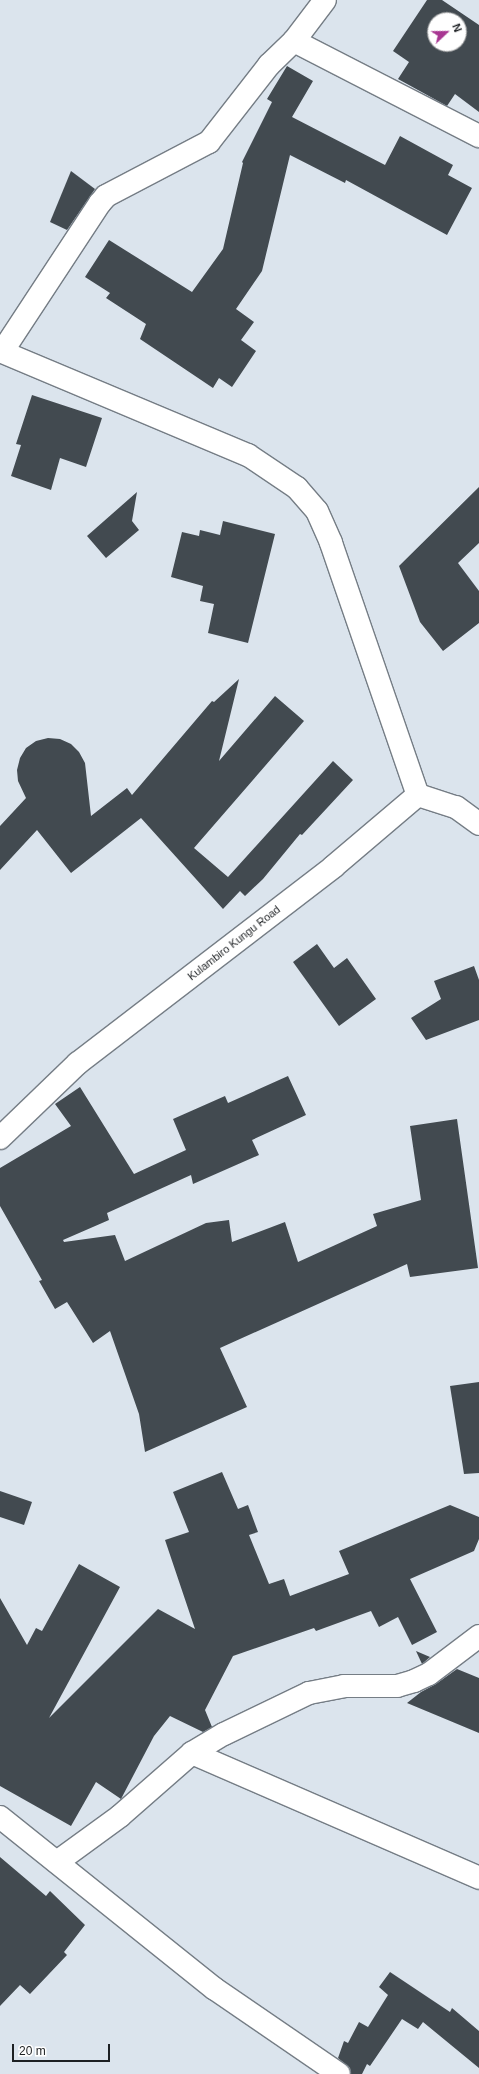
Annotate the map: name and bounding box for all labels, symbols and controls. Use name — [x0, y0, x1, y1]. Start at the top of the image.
north arrow — [427, 12, 467, 52]
text: N — [450, 22, 464, 34]
street label: Kulambiro Kungu Road — [185, 903, 283, 983]
scale bar — [14, 2036, 112, 2062]
text: 20 m — [19, 2044, 46, 2058]

